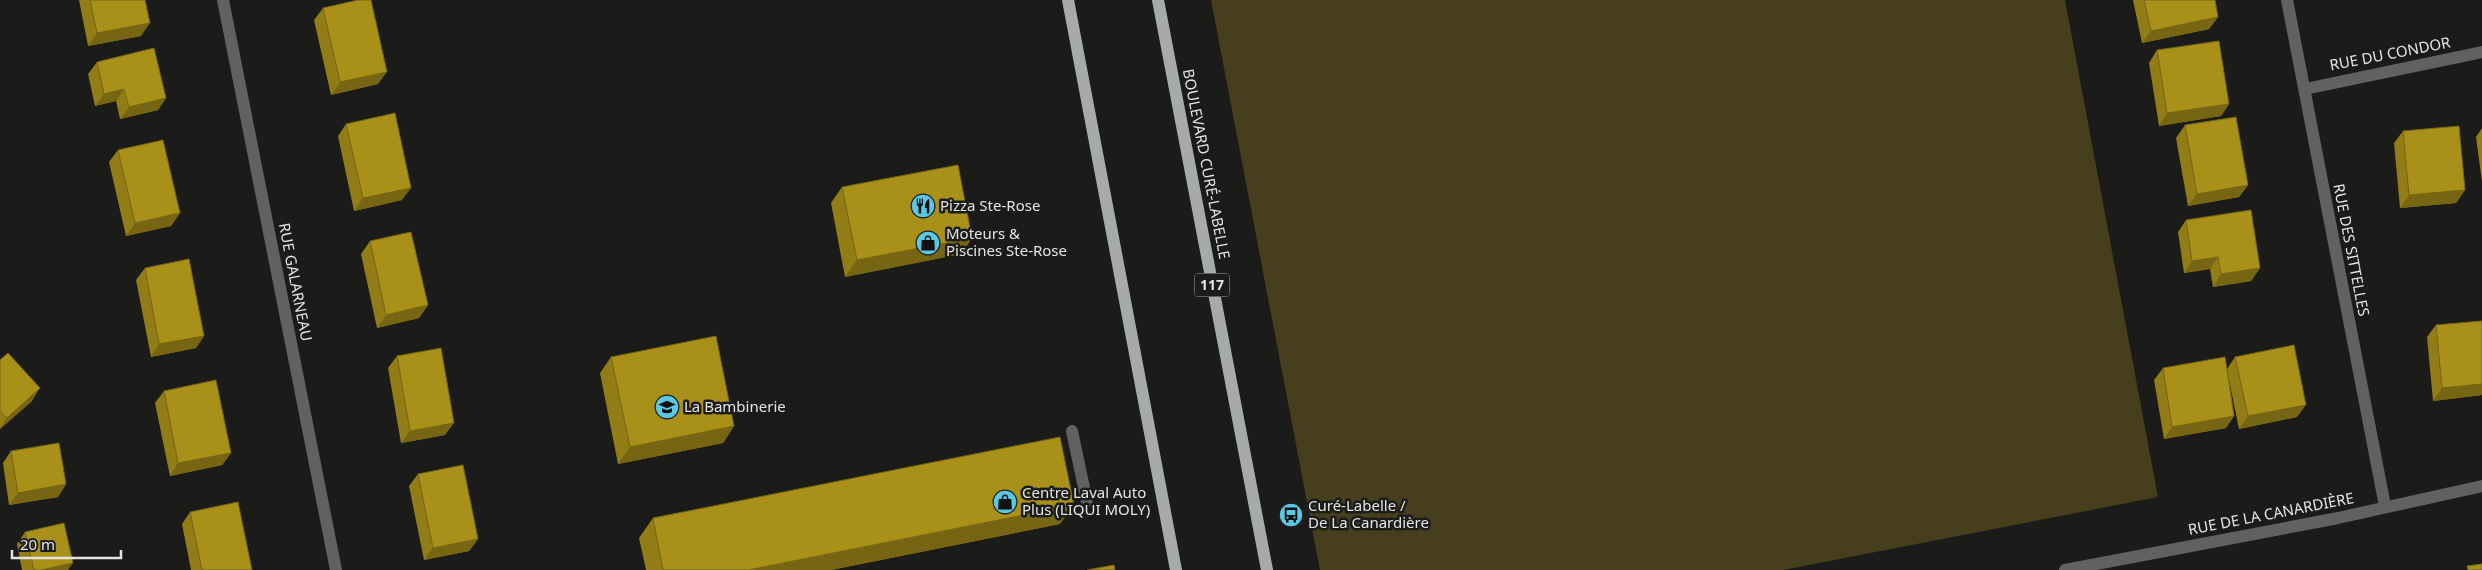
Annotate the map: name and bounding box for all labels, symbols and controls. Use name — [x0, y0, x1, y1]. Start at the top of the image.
street label: RUE DU CONDOR — [2328, 31, 2453, 75]
street label: BOULEVARD CURÉ-LABELLE — [1179, 67, 1235, 261]
street label: RUE DES SITTELLES — [2329, 182, 2375, 318]
restaurant icon: Pizza Ste-Rose — [910, 193, 936, 219]
place label: Pizza Ste-Rose — [940, 195, 1040, 215]
street label: RUE GALARNEAU — [275, 221, 317, 343]
place label: Moteurs & Piscines Ste-Rose — [946, 223, 1067, 260]
shop icon: Moteurs & Piscines Ste-Rose — [915, 230, 941, 256]
road number: 117 — [1194, 274, 1230, 296]
school or university icon: La Bambinerie — [654, 394, 680, 420]
place label: La Bambinerie — [684, 396, 786, 416]
place label: Centre Laval Auto Plus (LIQUI MOLY) — [1022, 482, 1150, 519]
street label: RUE DE LA CANARDIÈRE — [2186, 487, 2355, 539]
shop icon: Centre Laval Auto Plus (LIQUI MOLY) — [992, 489, 1018, 515]
place label: Curé-Labelle / De La Canardière — [1308, 495, 1429, 532]
bus stop icon: Curé-Labelle / De La Canardière — [1278, 502, 1304, 528]
scale bar — [12, 528, 121, 560]
text: 20 m — [20, 534, 55, 554]

